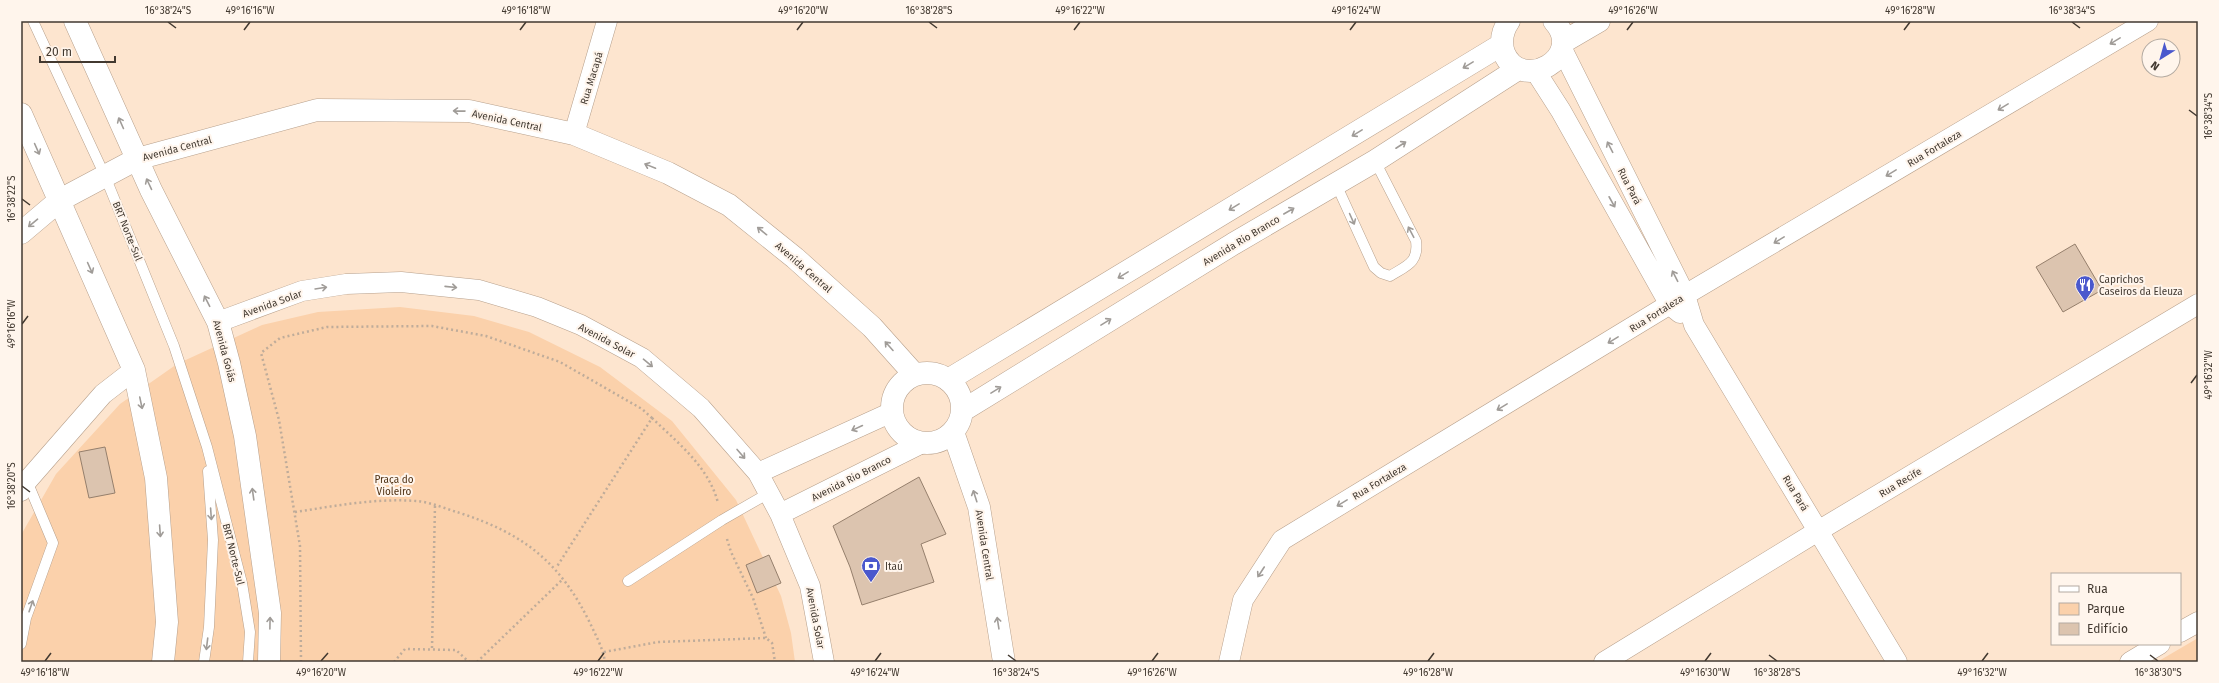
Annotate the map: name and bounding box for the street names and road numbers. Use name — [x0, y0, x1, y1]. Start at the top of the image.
street label: Rua Macapá — [578, 50, 606, 106]
street label: Avenida Central — [471, 108, 543, 134]
street label: Rua Fortaleza — [1905, 128, 1964, 170]
street label: Avenida Central — [141, 134, 213, 164]
street label: Rua Pará — [1615, 166, 1643, 207]
street label: BRT Norte-Sul — [110, 200, 144, 263]
street label: Avenida Rio Branco — [1201, 213, 1282, 269]
street label: Avenida Central — [773, 240, 834, 296]
street label: Avenida Solar — [241, 288, 304, 320]
street label: Rua Fortaleza — [1627, 293, 1686, 335]
street label: Avenida Goiás — [210, 319, 238, 384]
street label: Avenida Solar — [576, 321, 637, 361]
street label: Avenida Rio Branco — [810, 454, 893, 504]
street label: Rua Fortaleza — [1350, 461, 1409, 503]
street label: Rua Recife — [1877, 465, 1924, 500]
street label: Rua Pará — [1780, 473, 1810, 514]
street label: Avenida Central — [973, 509, 995, 581]
street label: BRT Norte-Sul — [220, 522, 246, 586]
street label: Avenida Solar — [803, 586, 827, 650]

